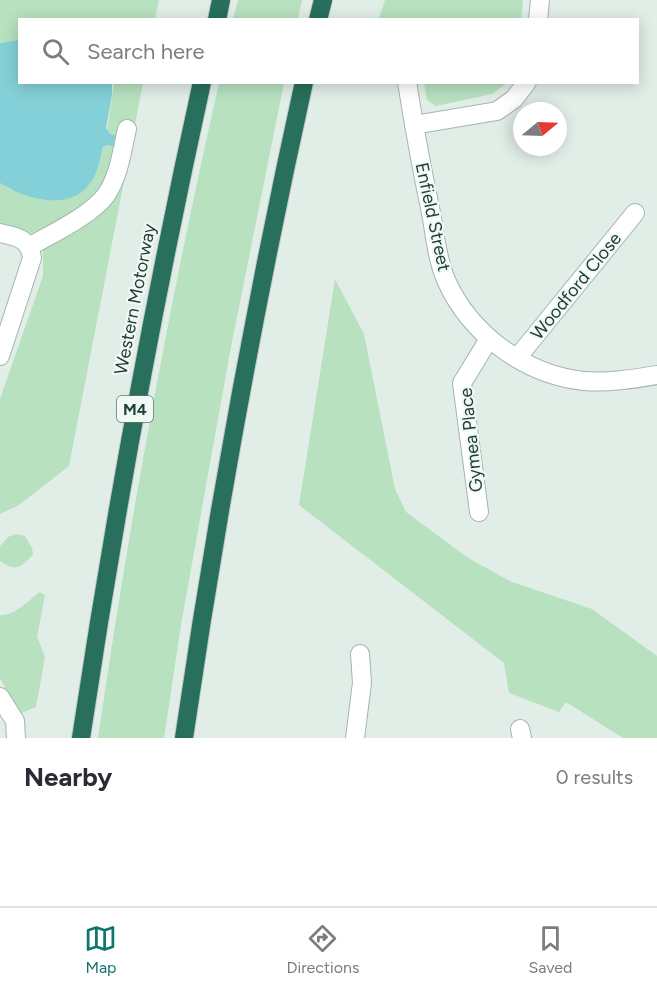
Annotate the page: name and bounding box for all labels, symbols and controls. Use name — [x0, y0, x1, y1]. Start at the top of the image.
search box — [18, 18, 639, 84]
icon: search — [39, 35, 72, 68]
text: Search here — [87, 38, 205, 65]
north arrow — [513, 102, 567, 156]
street label: Enfield Street — [411, 161, 455, 274]
street label: Western Motorway — [110, 221, 161, 376]
street label: Woodford Close — [526, 228, 626, 344]
street label: Gymea Place — [455, 386, 487, 493]
road number: M4 — [117, 396, 153, 422]
text: Nearby — [24, 761, 112, 793]
text: 0 results — [556, 765, 633, 789]
tab: Map — [84, 922, 117, 977]
tab: Directions — [286, 922, 359, 977]
tab: Saved — [528, 922, 573, 977]

